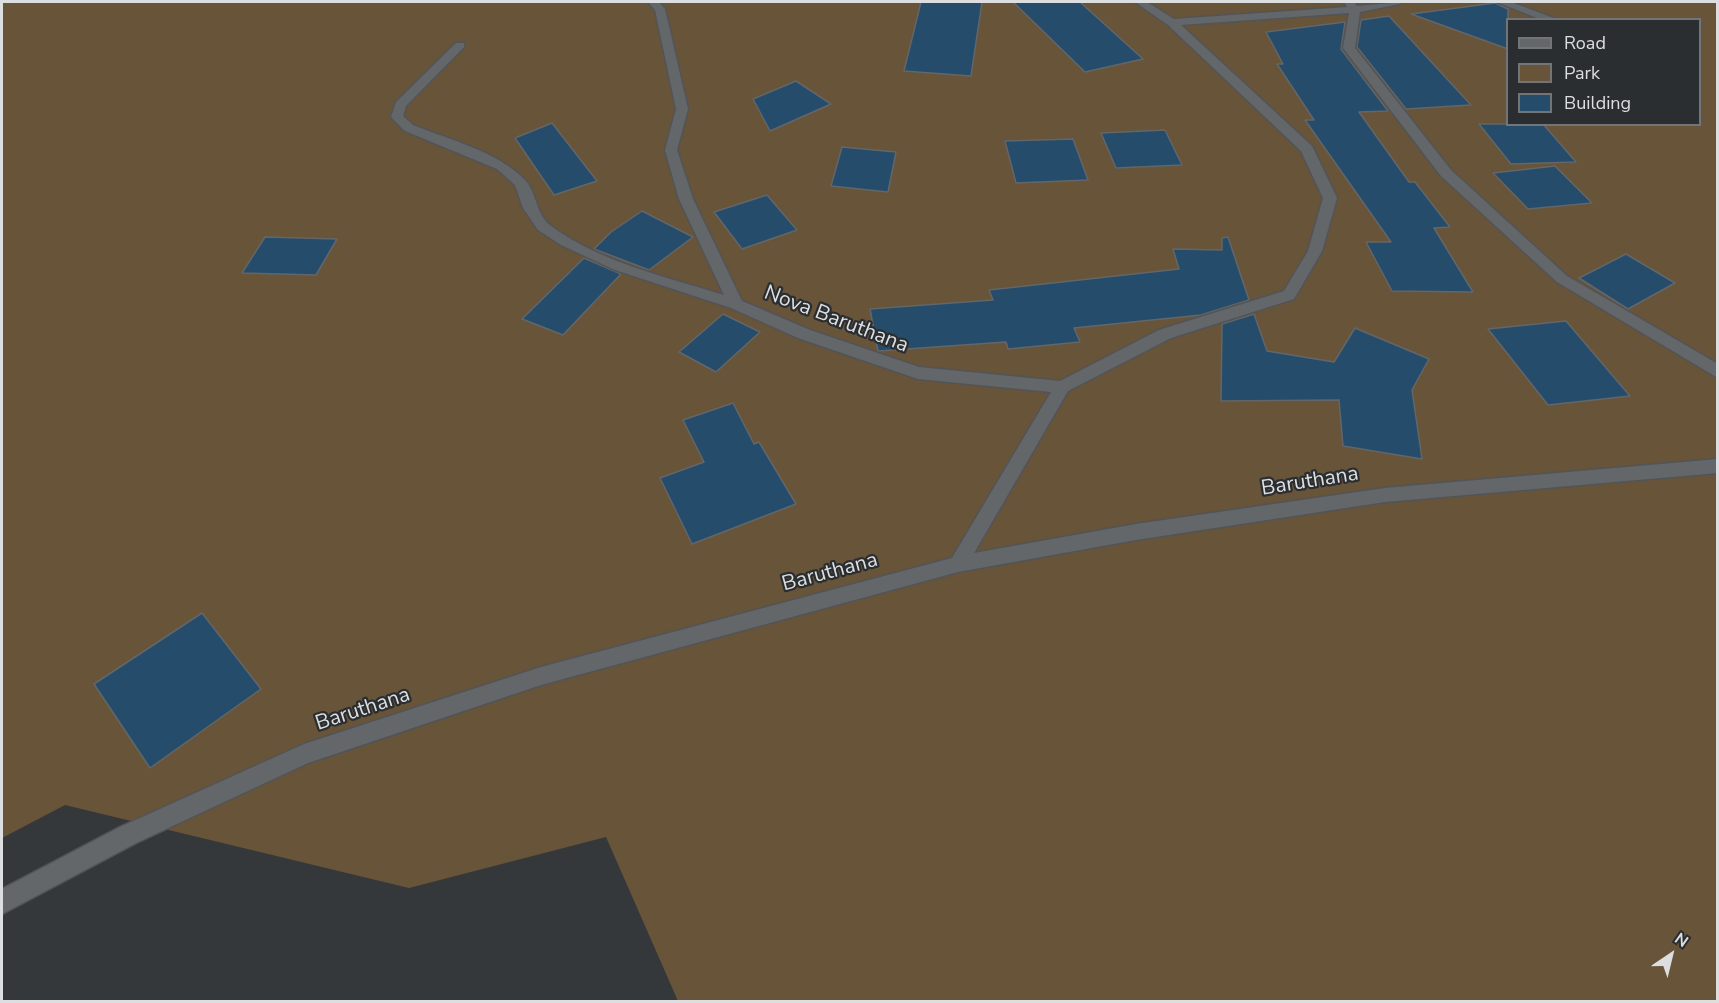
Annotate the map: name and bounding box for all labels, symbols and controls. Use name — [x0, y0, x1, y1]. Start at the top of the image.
legend — [1506, 18, 1701, 126]
text: Road — [1564, 31, 1606, 55]
text: Park — [1564, 61, 1600, 85]
text: Building — [1564, 91, 1631, 115]
street label: Nova Baruthana — [760, 281, 912, 359]
street label: Baruthana — [1260, 462, 1360, 502]
street label: Baruthana — [779, 548, 881, 598]
street label: Baruthana — [312, 683, 414, 737]
north arrow — [1641, 925, 1701, 985]
text: N — [1670, 928, 1693, 953]

